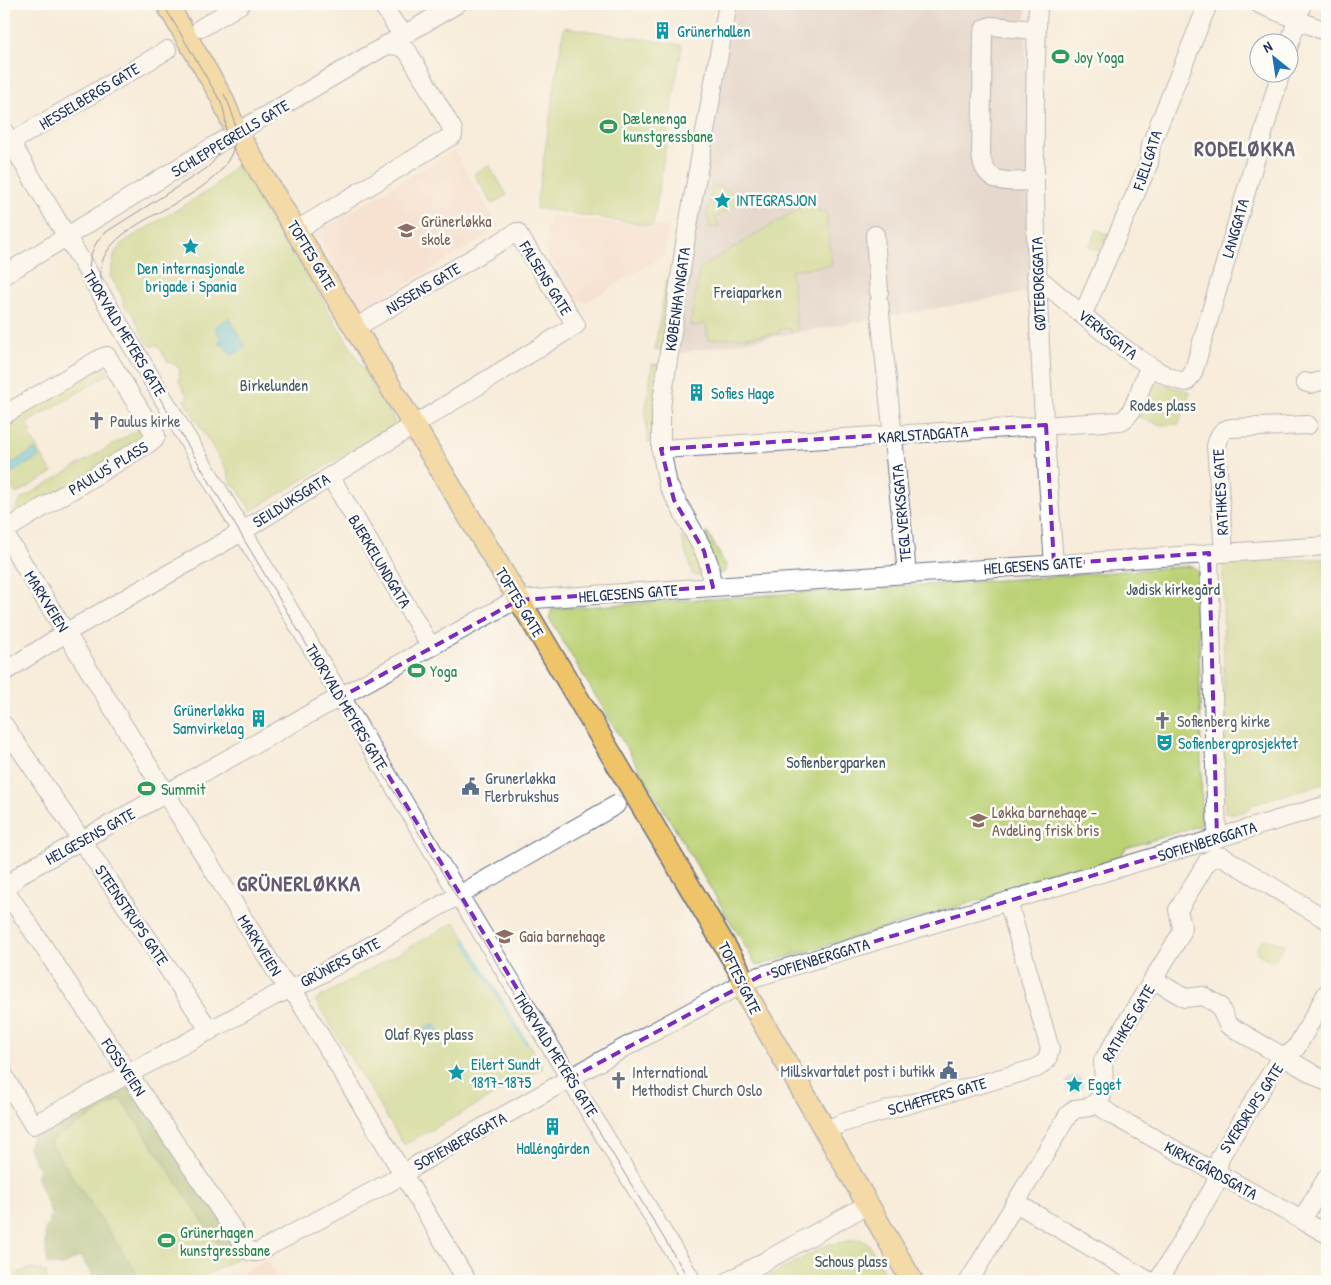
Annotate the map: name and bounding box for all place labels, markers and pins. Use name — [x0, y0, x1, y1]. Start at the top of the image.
place label: Grünerhallen — [677, 20, 751, 42]
building icon: Grünerhallen — [653, 21, 673, 41]
place label: Joy Yoga — [1074, 46, 1124, 68]
sports icon: Joy Yoga — [1050, 47, 1070, 67]
place label: Dælenenga kunstgressbane — [623, 107, 714, 147]
sports icon: Dælenenga kunstgressbane — [599, 117, 619, 137]
place label: INTEGRASJON — [736, 189, 816, 211]
place icon: INTEGRASJON — [712, 190, 732, 210]
place label: Grünerløkka skole — [421, 210, 492, 250]
school or university icon: Grünerløkka skole — [397, 220, 417, 240]
place icon: Den internasjonale brigade i Spania — [181, 236, 201, 256]
place label: Den internasjonale brigade i Spania — [137, 257, 245, 297]
place label: Sofies Hage — [711, 382, 775, 404]
building icon: Sofies Hage — [687, 383, 707, 403]
place label: Paulus kirke — [110, 410, 181, 432]
church icon: Paulus kirke — [86, 411, 106, 431]
place label: Yoga — [430, 660, 457, 682]
sports icon: Yoga — [406, 661, 426, 681]
place label: Grünerløkka Samvirkelag — [173, 699, 244, 739]
building icon: Grünerløkka Samvirkelag — [248, 709, 268, 729]
place label: Sofienberg kirke — [1177, 710, 1271, 732]
church icon: Sofienberg kirke — [1153, 711, 1173, 731]
place label: Sofienbergprosjektet — [1178, 732, 1298, 754]
theatre icon: Sofienbergprosjektet — [1154, 733, 1174, 753]
place label: Grunerløkka Flerbrukshus — [484, 767, 559, 807]
public building icon: Grunerløkka Flerbrukshus — [461, 777, 481, 797]
place label: Summit — [161, 778, 206, 800]
sports icon: Summit — [137, 779, 157, 799]
place label: Løkka barnehage - Avdeling frisk bris — [992, 801, 1099, 841]
school or university icon: Løkka barnehage - Avdeling frisk bris — [968, 811, 988, 831]
place label: Gaia barnehage — [519, 925, 606, 947]
school or university icon: Gaia barnehage — [495, 926, 515, 946]
place label: Eilert Sundt 1817-1875 — [471, 1053, 541, 1093]
place label: Millskvartalet post i butikk — [781, 1060, 935, 1082]
place label: International Methodist Church Oslo — [632, 1061, 763, 1101]
public building icon: Millskvartalet post i butikk — [939, 1061, 959, 1081]
place icon: Eilert Sundt 1817-1875 — [447, 1063, 467, 1083]
church icon: International Methodist Church Oslo — [608, 1071, 628, 1091]
place label: Egget — [1088, 1073, 1122, 1095]
place icon: Egget — [1064, 1074, 1084, 1094]
building icon: Halléngården — [543, 1116, 563, 1136]
place label: Halléngården — [516, 1137, 590, 1159]
place label: Grünerhagen kunstgressbane — [180, 1221, 271, 1261]
sports icon: Grünerhagen kunstgressbane — [156, 1231, 176, 1251]

